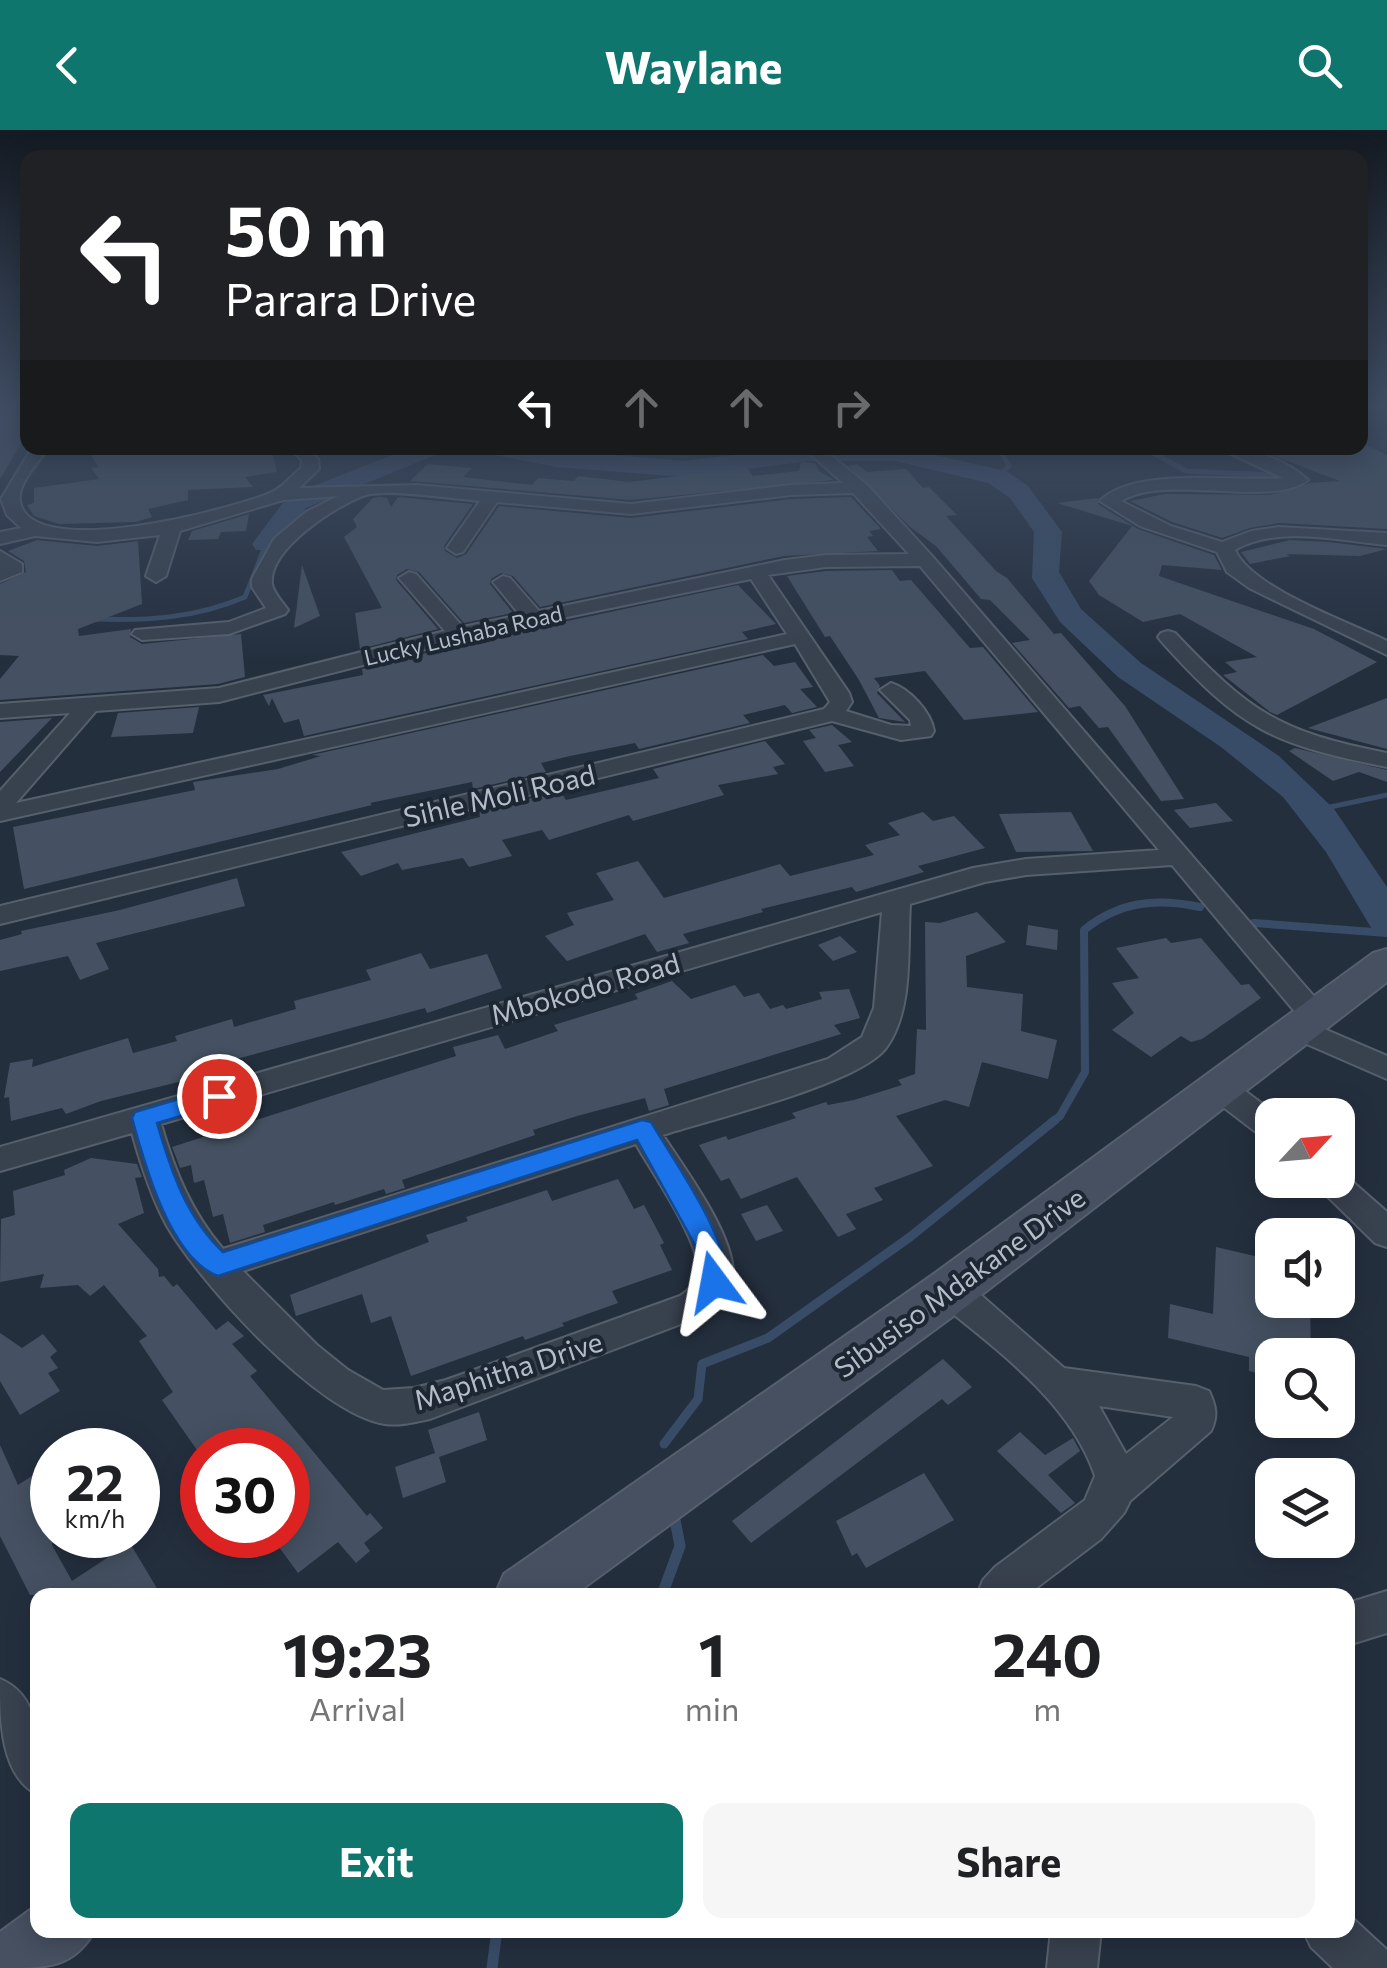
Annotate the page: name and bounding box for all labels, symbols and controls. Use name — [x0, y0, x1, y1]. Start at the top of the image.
icon: back — [40, 38, 95, 93]
text: Waylane — [604, 38, 783, 93]
icon: search — [1292, 38, 1347, 93]
text: 50 m — [225, 185, 387, 270]
icon: left — [60, 190, 190, 320]
text: Parara Drive — [225, 270, 476, 325]
icon: left — [509, 380, 564, 435]
icon: ahead — [614, 380, 669, 435]
icon: ahead — [719, 380, 774, 435]
icon: right — [824, 380, 879, 435]
street label: Lucky Lushaba Road — [361, 599, 565, 671]
street label: Sihle Moli Road — [400, 756, 598, 834]
street label: Mbokodo Road — [487, 945, 683, 1031]
pin — [177, 1054, 262, 1139]
icon: arrive — [192, 1069, 247, 1124]
north arrow — [1255, 1098, 1355, 1198]
map controls — [1255, 1098, 1355, 1558]
street label: Sibusiso Mdakane Drive — [827, 1180, 1091, 1384]
button: sound — [1255, 1218, 1355, 1318]
position arrow — [662, 1230, 766, 1334]
street label: Maphitha Drive — [409, 1324, 607, 1416]
button: search — [1255, 1338, 1355, 1438]
speed limit sign: 30 — [180, 1428, 310, 1558]
text: 22 — [67, 1450, 123, 1511]
button: layers — [1255, 1458, 1355, 1558]
text: km/h — [65, 1503, 125, 1533]
text: 19:23 — [283, 1616, 432, 1689]
text: 1 — [698, 1616, 726, 1689]
text: 240 — [992, 1616, 1102, 1689]
text: Arrival — [309, 1688, 406, 1728]
text: min — [685, 1688, 739, 1728]
text: m — [1033, 1688, 1061, 1728]
button: Exit — [70, 1803, 683, 1918]
button: Share — [703, 1803, 1315, 1918]

